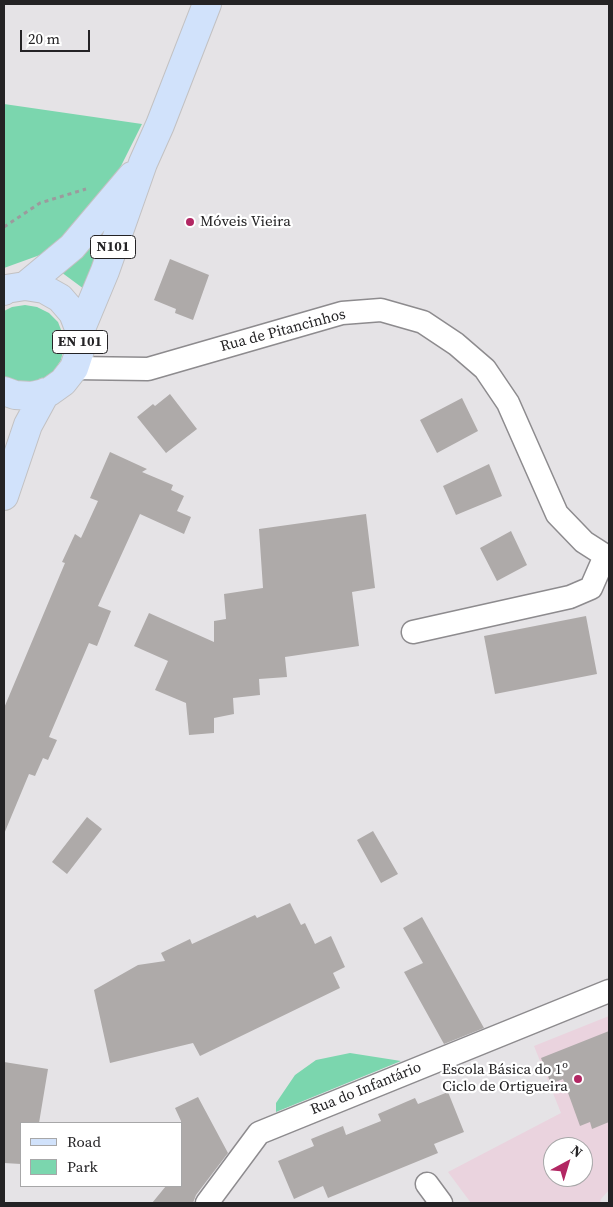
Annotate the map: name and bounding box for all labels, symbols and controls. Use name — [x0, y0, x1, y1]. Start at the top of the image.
scale bar — [22, 20, 92, 52]
text: 20 m — [28, 28, 60, 49]
place label: Móveis Vieira — [200, 213, 291, 231]
marker: Móveis Vieira — [184, 216, 196, 228]
road number: N101 — [90, 236, 136, 258]
street label: Rua de Pitancinhos — [218, 306, 348, 356]
road number: EN 101 — [52, 331, 108, 354]
street label: Rua do Infantário — [308, 1059, 424, 1119]
place label: Escola Básica do 1º Ciclo de Ortigueira — [442, 1061, 568, 1096]
marker: Escola Básica do 1º Ciclo de Ortigueira — [572, 1073, 584, 1085]
legend — [20, 1122, 182, 1187]
text: Road — [67, 1131, 101, 1152]
north arrow — [543, 1137, 593, 1187]
text: N — [567, 1140, 587, 1162]
text: Park — [67, 1156, 98, 1177]

